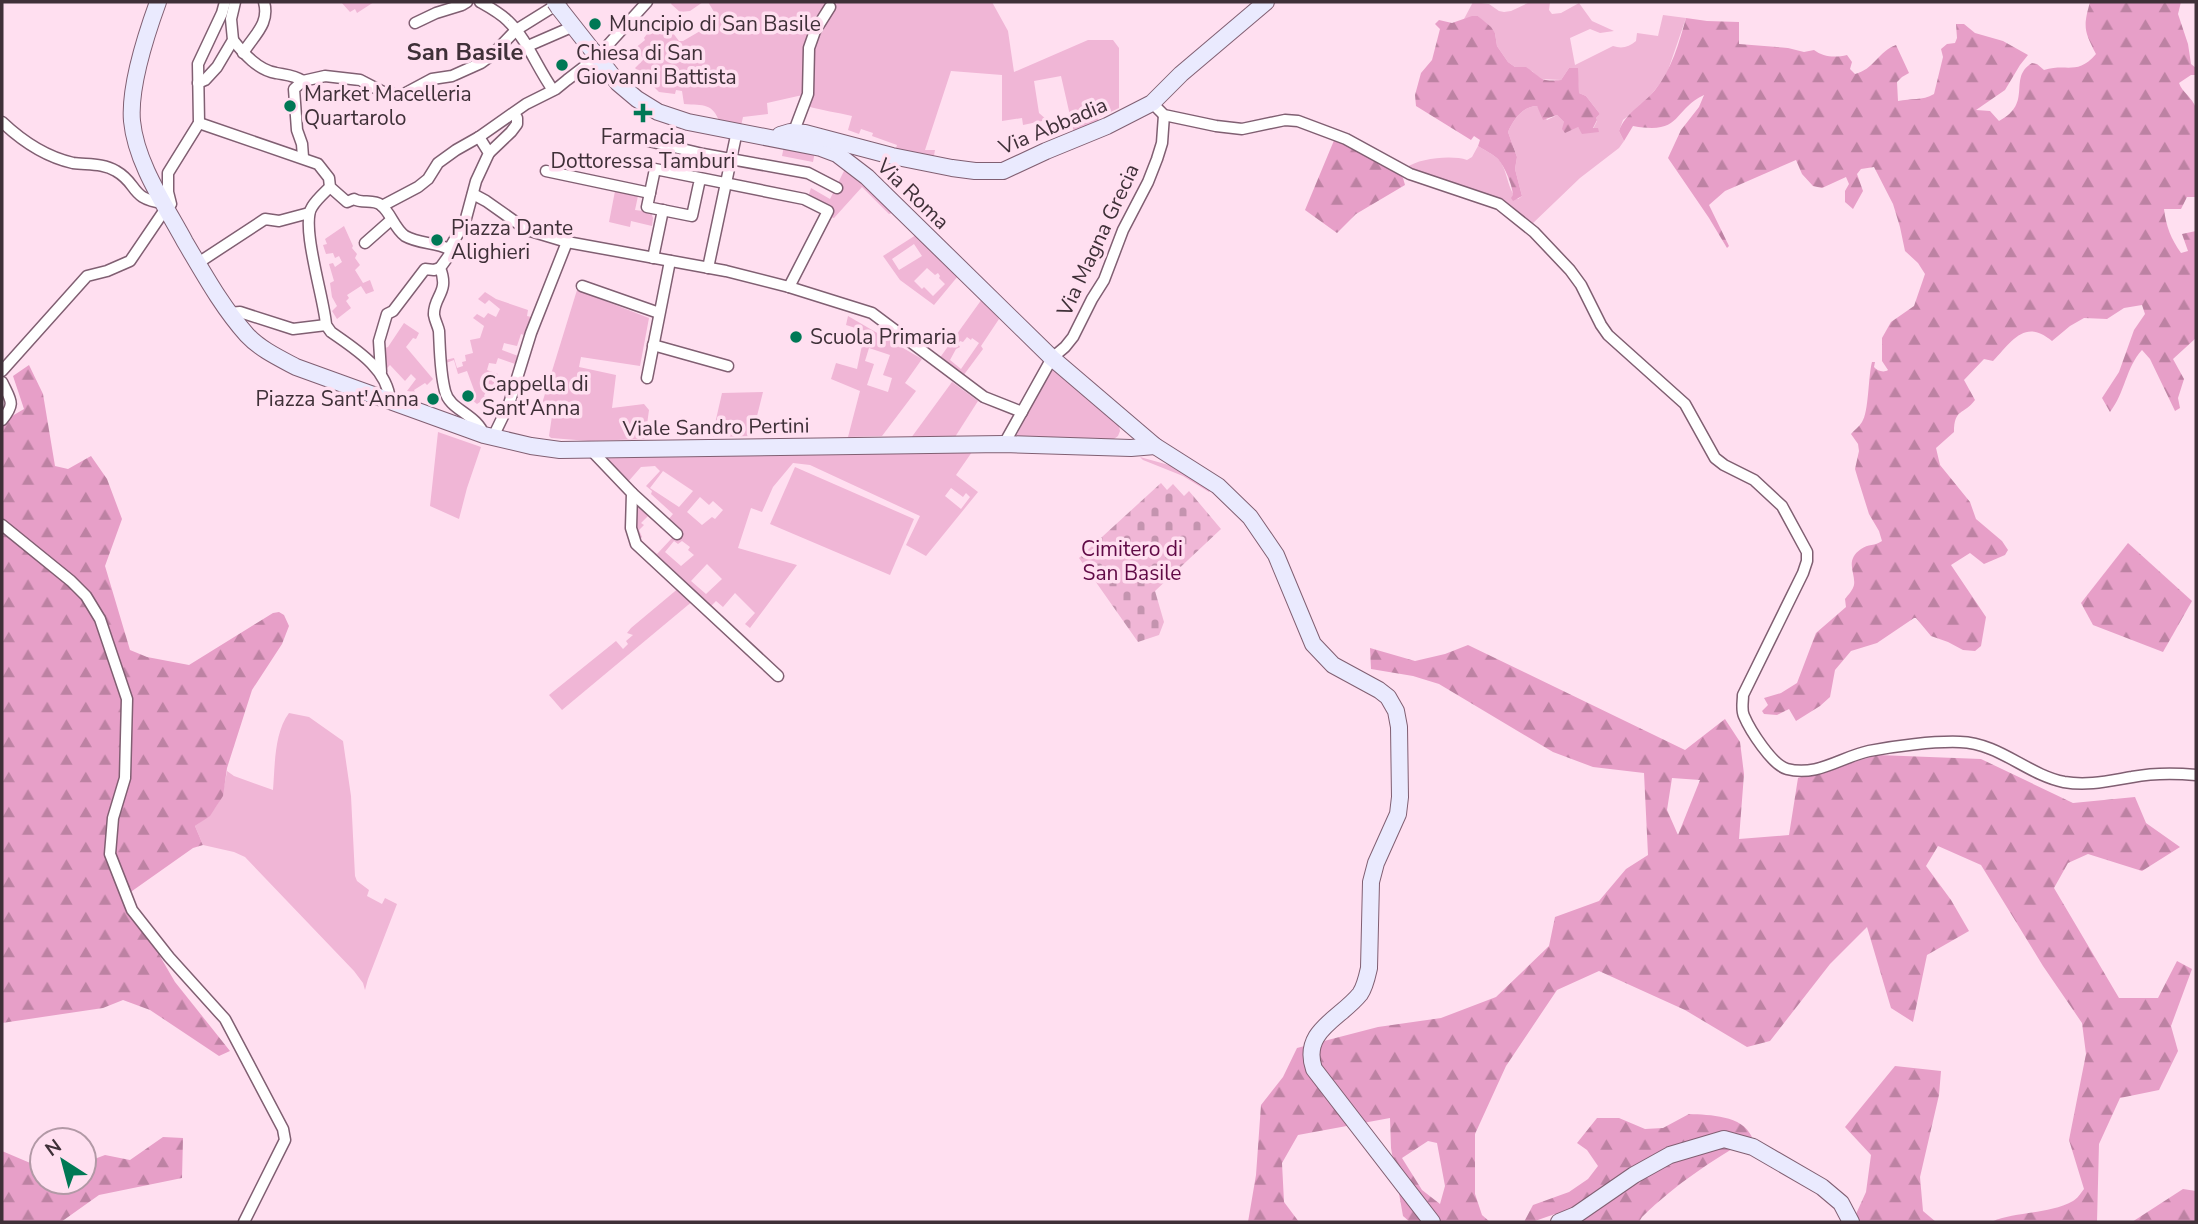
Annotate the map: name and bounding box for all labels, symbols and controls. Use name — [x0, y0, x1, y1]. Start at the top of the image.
place label: Muncipio di San Basile — [609, 10, 821, 38]
marker: Muncipio di San Basile — [587, 16, 603, 32]
district label: San Basile — [407, 36, 523, 68]
place label: Chiesa di San Giovanni Battista — [576, 39, 737, 91]
marker: Chiesa di San Giovanni Battista — [554, 57, 570, 73]
place label: Market Macelleria Quartarolo — [304, 80, 472, 132]
street label: Via Abbadia — [994, 91, 1111, 162]
marker: Market Macelleria Quartarolo — [282, 98, 298, 114]
marker: Farmacia Dottoressa Tamburi — [635, 105, 651, 121]
place label: Farmacia Dottoressa Tamburi — [551, 123, 736, 175]
street label: Via Roma — [870, 152, 955, 235]
street label: Via Magna Grecia — [1050, 159, 1146, 322]
place label: Piazza Dante Alighieri — [451, 214, 573, 266]
marker: Piazza Dante Alighieri — [429, 232, 445, 248]
place label: Scuola Primaria — [810, 323, 957, 351]
marker: Scuola Primaria — [788, 329, 804, 345]
place label: Cappella di Sant'Anna — [482, 370, 589, 422]
place label: Piazza Sant'Anna — [256, 385, 419, 413]
marker: Cappella di Sant'Anna — [460, 388, 476, 404]
marker: Piazza Sant'Anna — [425, 391, 441, 407]
street label: Viale Sandro Pertini — [621, 411, 810, 443]
park label: Cimitero di San Basile — [1081, 535, 1183, 587]
north arrow — [28, 1126, 98, 1196]
text: N — [40, 1133, 67, 1163]

